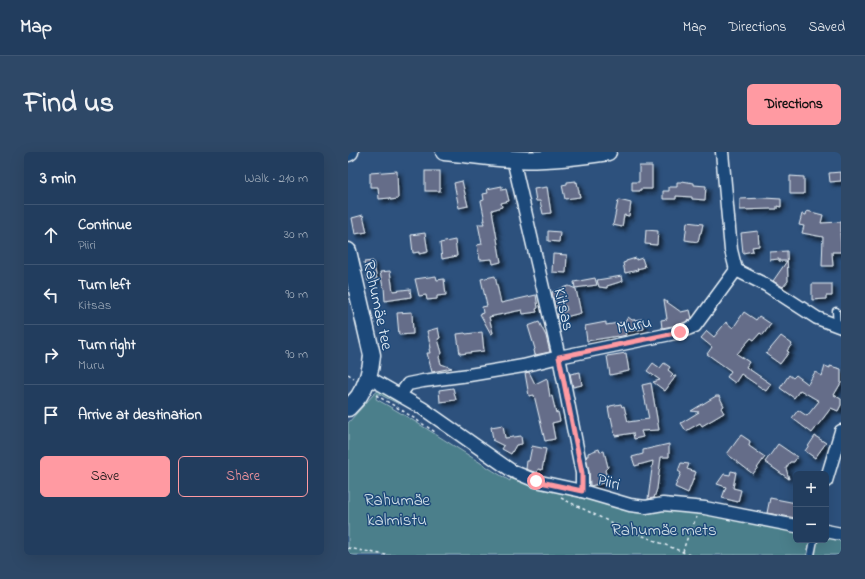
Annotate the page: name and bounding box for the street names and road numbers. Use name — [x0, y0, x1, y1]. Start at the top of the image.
street label: Rahumäe tee — [356, 258, 399, 353]
street label: Kitsas — [546, 285, 581, 333]
street label: Muru — [615, 310, 654, 341]
street label: Piiri — [594, 467, 623, 498]

